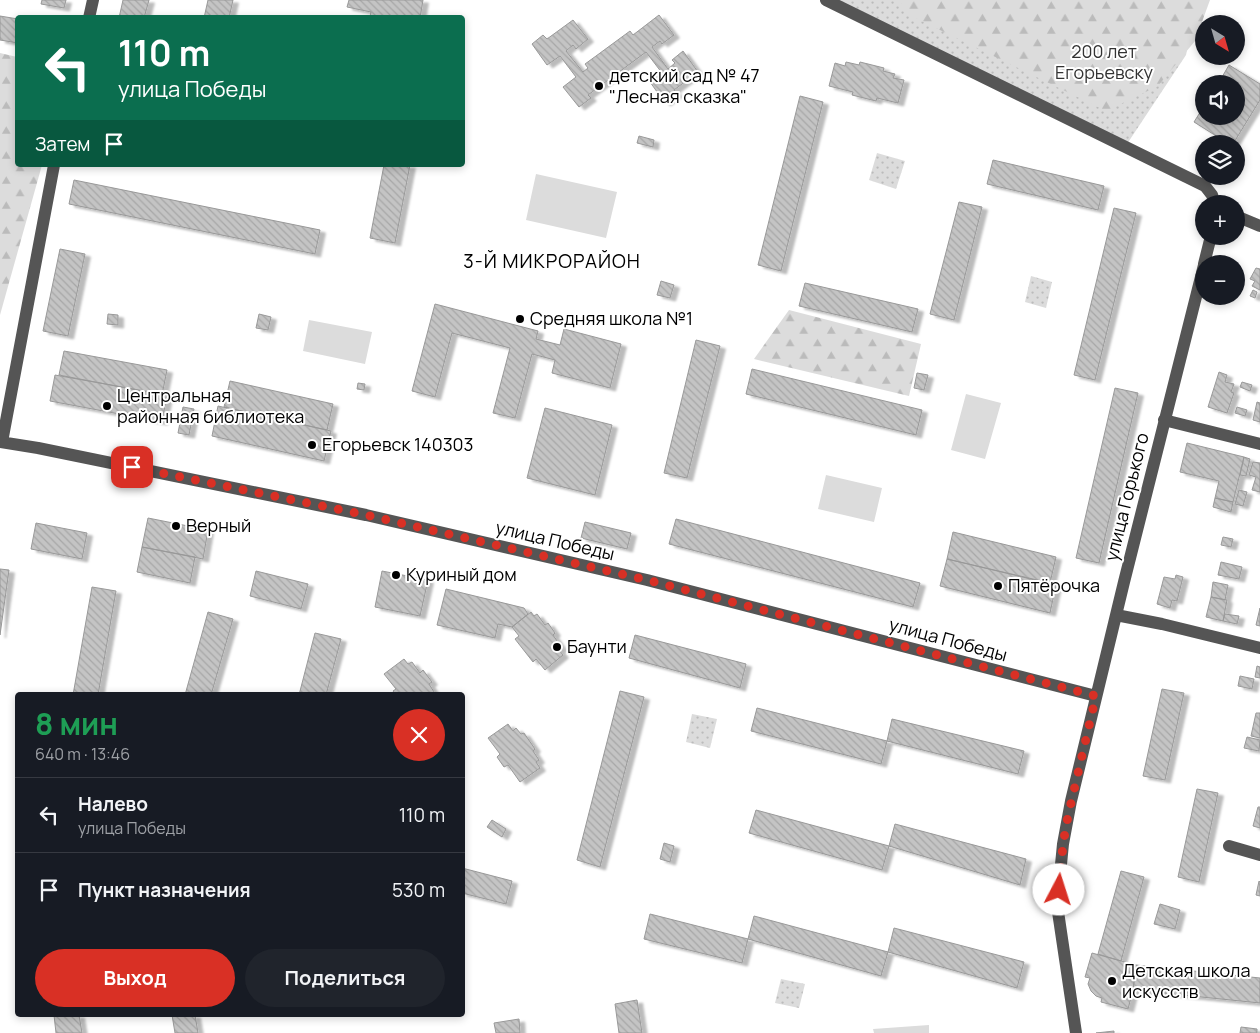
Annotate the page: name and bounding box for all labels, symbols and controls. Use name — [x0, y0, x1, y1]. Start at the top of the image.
north arrow — [1195, 15, 1245, 65]
map controls — [1195, 15, 1245, 305]
text: 110 m — [118, 29, 210, 77]
icon: left — [35, 35, 100, 100]
park label: 200 лет Егорьевску — [1055, 39, 1153, 84]
place label: детский сад № 47 "Лесная сказка" — [609, 63, 760, 108]
text: улица Победы — [118, 74, 266, 104]
button: sound — [1195, 75, 1245, 125]
marker: детский сад № 47 "Лесная сказка" — [593, 80, 605, 92]
icon: arrive — [100, 130, 128, 158]
text: Затем — [35, 131, 90, 157]
button: layers — [1195, 135, 1245, 185]
button: + — [1195, 195, 1245, 245]
district label: 3-Й МИКРОРАЙОН — [463, 248, 641, 274]
button: − — [1195, 255, 1245, 305]
place label: Средняя школа №1 — [530, 306, 693, 330]
marker: Средняя школа №1 — [514, 313, 526, 325]
place label: Центральная районная библиотека — [117, 383, 304, 428]
marker: Центральная районная библиотека — [101, 400, 113, 412]
street label: улица Горького — [1098, 430, 1154, 564]
place label: Егорьевск 140303 — [322, 432, 474, 456]
marker: Егорьевск 140303 — [306, 439, 318, 451]
pin — [111, 446, 153, 488]
icon: arrive — [118, 453, 146, 481]
place label: Верный — [186, 513, 251, 537]
street label: улица Победы — [493, 515, 617, 565]
marker: Верный — [170, 520, 182, 532]
place label: Куриный дом — [406, 562, 517, 586]
marker: Куриный дом — [390, 569, 402, 581]
place label: Пятёрочка — [1008, 573, 1100, 597]
marker: Пятёрочка — [992, 580, 1004, 592]
street label: улица Победы — [887, 612, 1010, 666]
place label: Баунти — [567, 634, 627, 658]
marker: Баунти — [551, 641, 563, 653]
text: 8 мин — [35, 703, 118, 744]
button: close — [393, 709, 445, 761]
text: 640 m · 13:46 — [35, 743, 130, 765]
text: Налево — [78, 791, 148, 817]
icon: left — [35, 801, 63, 829]
text: 110 m — [399, 802, 445, 828]
text: улица Победы — [78, 817, 186, 839]
position arrow — [1032, 863, 1084, 915]
icon: arrive — [35, 876, 63, 904]
text: Пункт назначения — [78, 877, 251, 903]
text: 530 m — [392, 877, 445, 903]
button: Выход — [35, 949, 235, 1007]
button: Поделиться — [245, 949, 445, 1007]
place label: Детская школа искусств — [1122, 958, 1250, 1003]
marker: Детская школа искусств — [1106, 975, 1118, 987]

